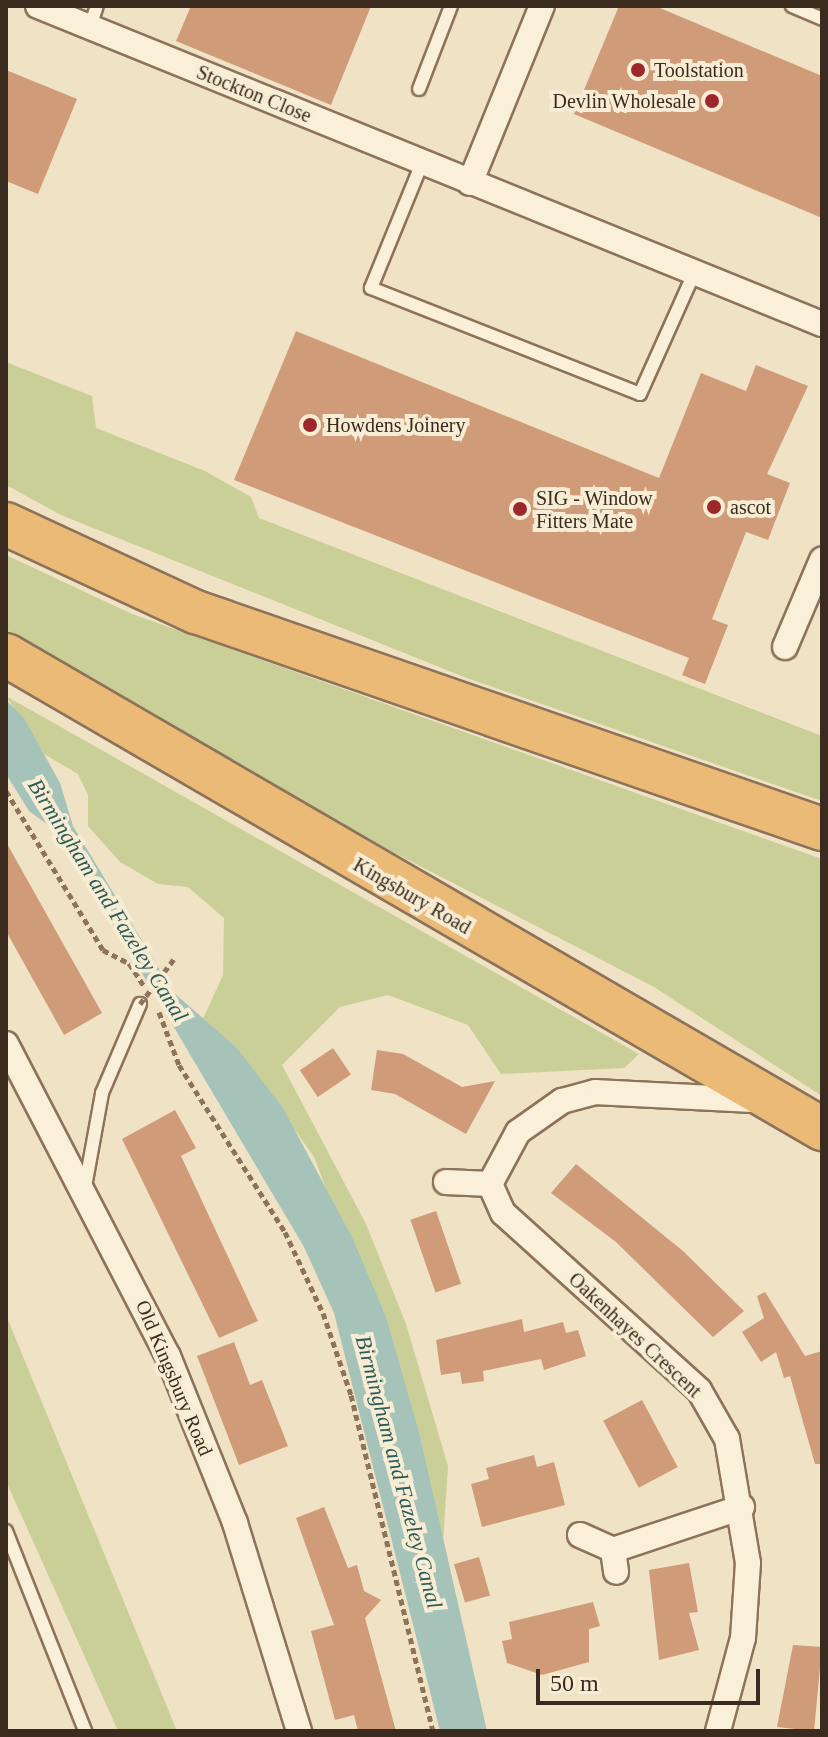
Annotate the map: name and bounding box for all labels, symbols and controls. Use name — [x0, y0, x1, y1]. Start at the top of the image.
place label: Toolstation — [654, 58, 744, 82]
street label: Stockton Close — [193, 60, 315, 128]
marker: Toolstation — [629, 61, 647, 79]
place label: Devlin Wholesale — [552, 89, 696, 113]
marker: Devlin Wholesale — [703, 92, 721, 110]
place label: Howdens Joinery — [326, 413, 465, 437]
marker: Howdens Joinery — [301, 416, 319, 434]
place label: SIG - Window Fitters Mate — [536, 486, 653, 533]
place label: ascot — [730, 495, 771, 519]
marker: ascot — [705, 498, 723, 516]
marker: SIG - Window Fitters Mate — [511, 500, 529, 518]
water label: Birmingham and Fazeley Canal — [22, 774, 194, 1026]
street label: Kingsbury Road — [349, 853, 475, 939]
street label: Oakenhayes Crescent — [564, 1267, 706, 1403]
street label: Old Kingsbury Road — [130, 1297, 218, 1459]
water label: Birmingham and Fazeley Canal — [350, 1333, 448, 1611]
scale bar — [540, 1653, 764, 1703]
text: 50 m — [550, 1670, 599, 1696]

